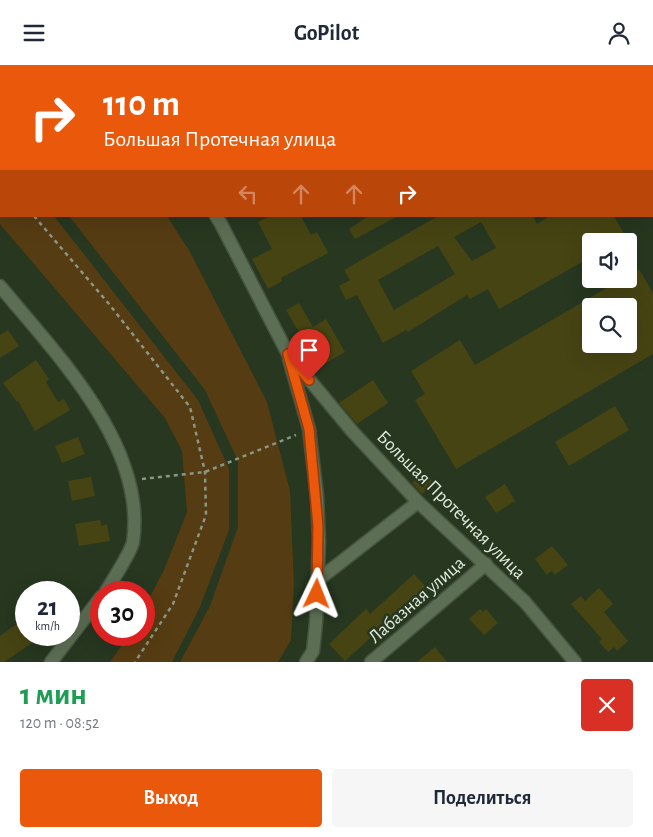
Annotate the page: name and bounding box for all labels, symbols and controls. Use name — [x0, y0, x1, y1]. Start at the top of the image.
icon: menu — [20, 19, 48, 47]
icon: person — [605, 19, 633, 47]
text: GoPilot — [294, 22, 359, 44]
icon: right — [20, 85, 85, 150]
text: 110 m — [103, 87, 180, 122]
text: Большая Протечная улица — [103, 128, 336, 150]
icon: left — [234, 180, 262, 208]
icon: ahead — [287, 180, 315, 208]
icon: ahead — [340, 180, 368, 208]
icon: right — [393, 180, 421, 208]
map controls — [582, 233, 637, 353]
button: sound — [582, 233, 637, 288]
button: search — [582, 298, 637, 353]
pin — [288, 329, 330, 380]
icon: arrive — [295, 336, 323, 364]
street label: Большая Протечная улица — [373, 427, 529, 583]
street label: Лабазная улица — [365, 553, 469, 647]
position arrow — [290, 567, 342, 619]
speed limit sign: 30 — [90, 581, 155, 646]
text: 21 — [37, 595, 58, 620]
text: km/h — [35, 620, 60, 632]
button: close — [581, 679, 633, 731]
text: 1 мин — [20, 680, 87, 710]
text: 120 m · 08:52 — [20, 715, 99, 731]
button: Выход — [20, 769, 322, 827]
button: Поделиться — [332, 769, 633, 827]

